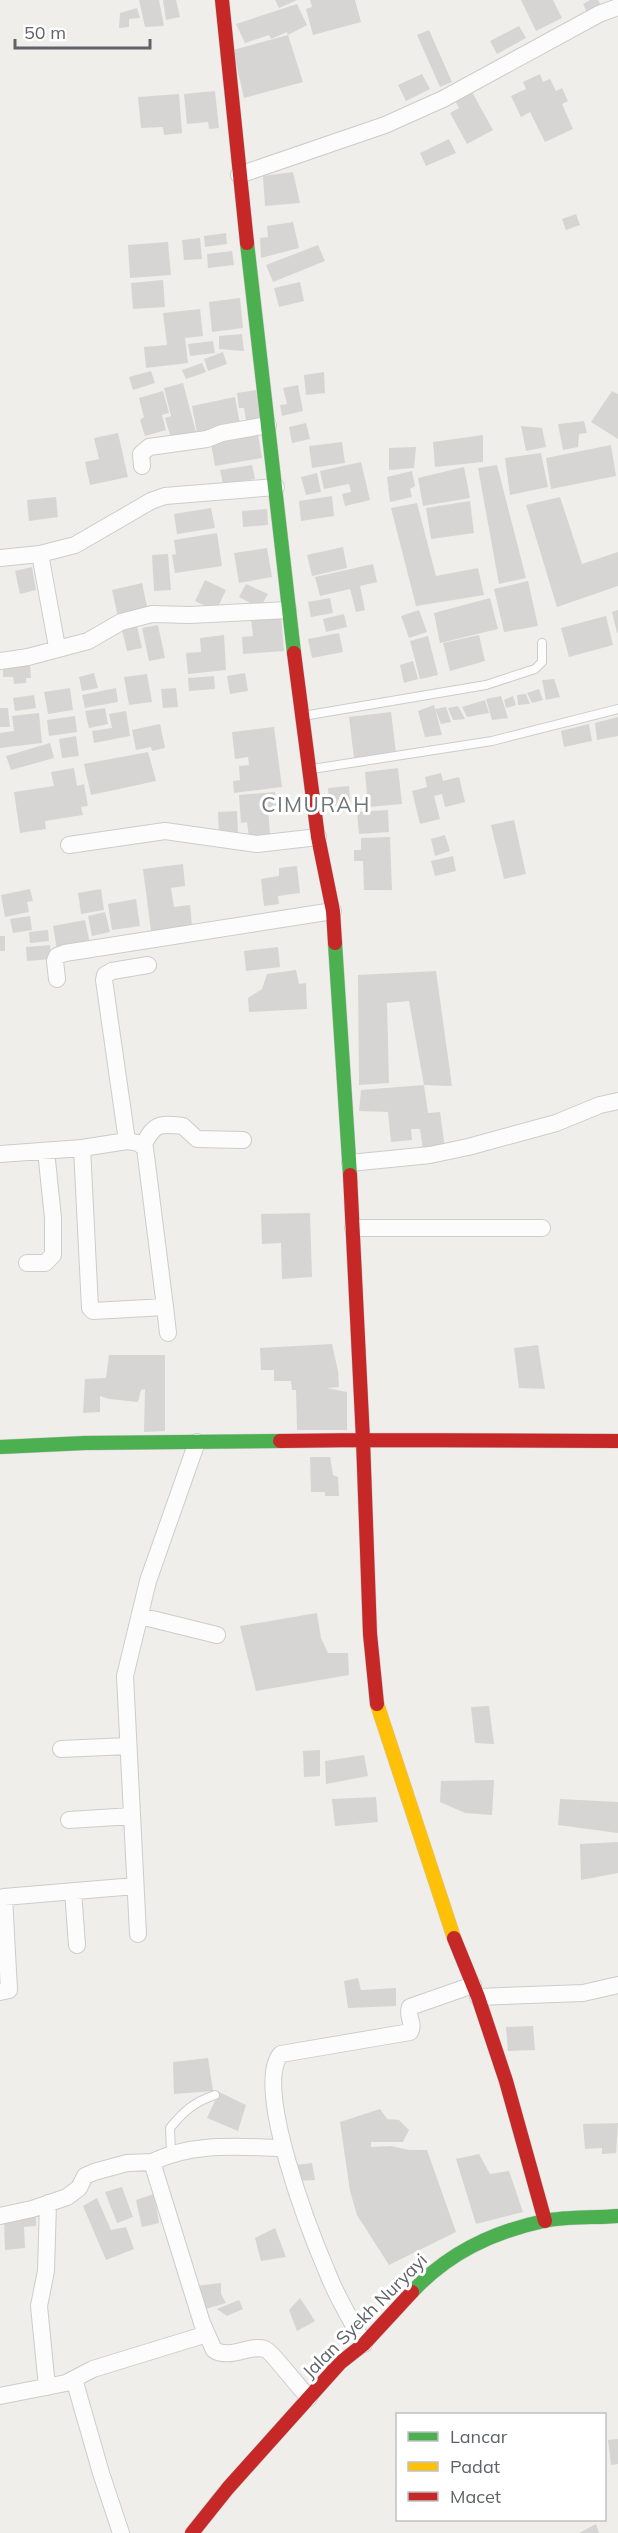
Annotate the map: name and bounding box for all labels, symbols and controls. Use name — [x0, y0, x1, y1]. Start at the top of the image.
scale bar — [15, 12, 150, 50]
text: 50 m — [24, 21, 66, 44]
district label: CIMURAH — [261, 791, 371, 817]
street label: Jalan Syekh Nuryayi — [298, 2249, 432, 2383]
legend — [396, 2413, 606, 2521]
text: Lancar — [450, 2425, 508, 2448]
text: Padat — [450, 2455, 500, 2478]
text: Macet — [450, 2485, 501, 2508]

